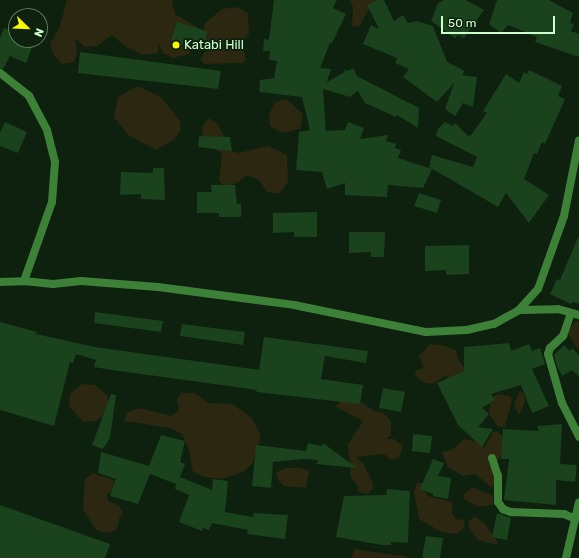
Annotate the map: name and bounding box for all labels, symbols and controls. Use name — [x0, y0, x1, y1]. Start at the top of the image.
north arrow — [8, 8, 48, 48]
scale bar — [443, 8, 557, 34]
text: 50 m — [448, 16, 476, 30]
text: N — [31, 26, 46, 39]
place label: Katabi Hill — [184, 37, 244, 53]
marker: Katabi Hill — [171, 40, 181, 50]

